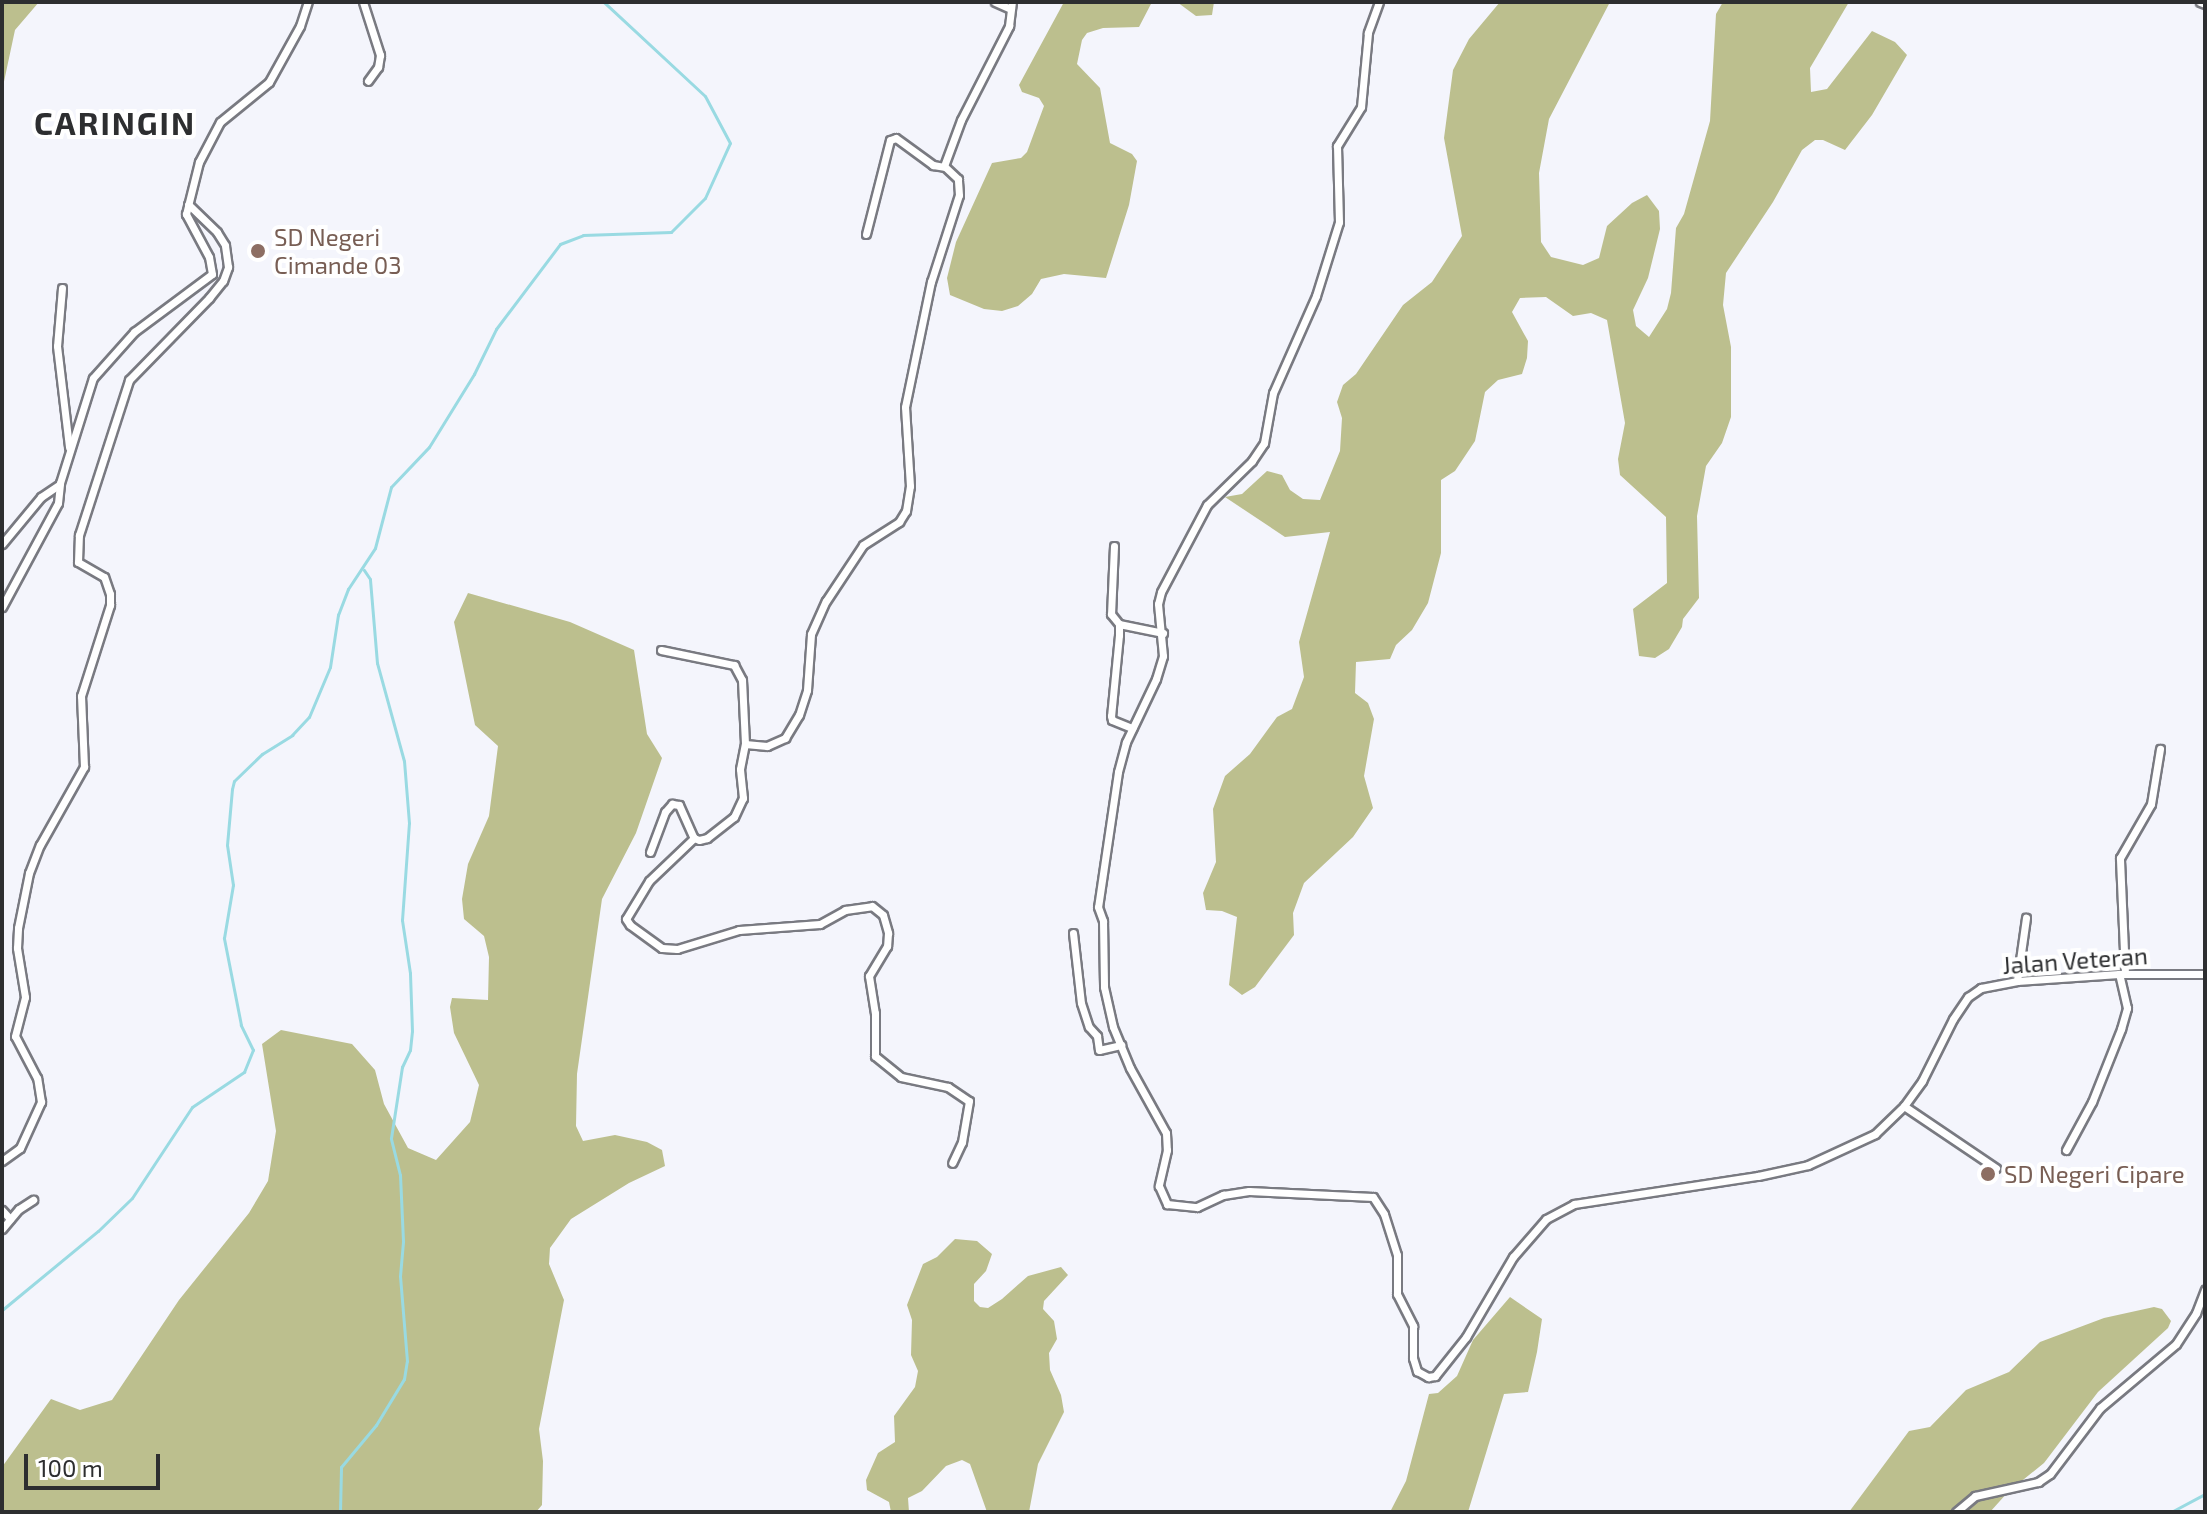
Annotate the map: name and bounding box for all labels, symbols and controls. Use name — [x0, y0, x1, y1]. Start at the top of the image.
district label: CARINGIN — [34, 103, 196, 141]
place label: SD Negeri Cimande 03 — [274, 223, 402, 279]
marker: SD Negeri Cimande 03 — [249, 242, 267, 260]
street label: Jalan Veteran — [2001, 941, 2149, 979]
place label: SD Negeri Cipare — [2004, 1160, 2185, 1188]
marker: SD Negeri Cipare — [1979, 1165, 1997, 1183]
scale bar — [28, 1438, 164, 1488]
text: 100 m — [38, 1453, 103, 1482]

